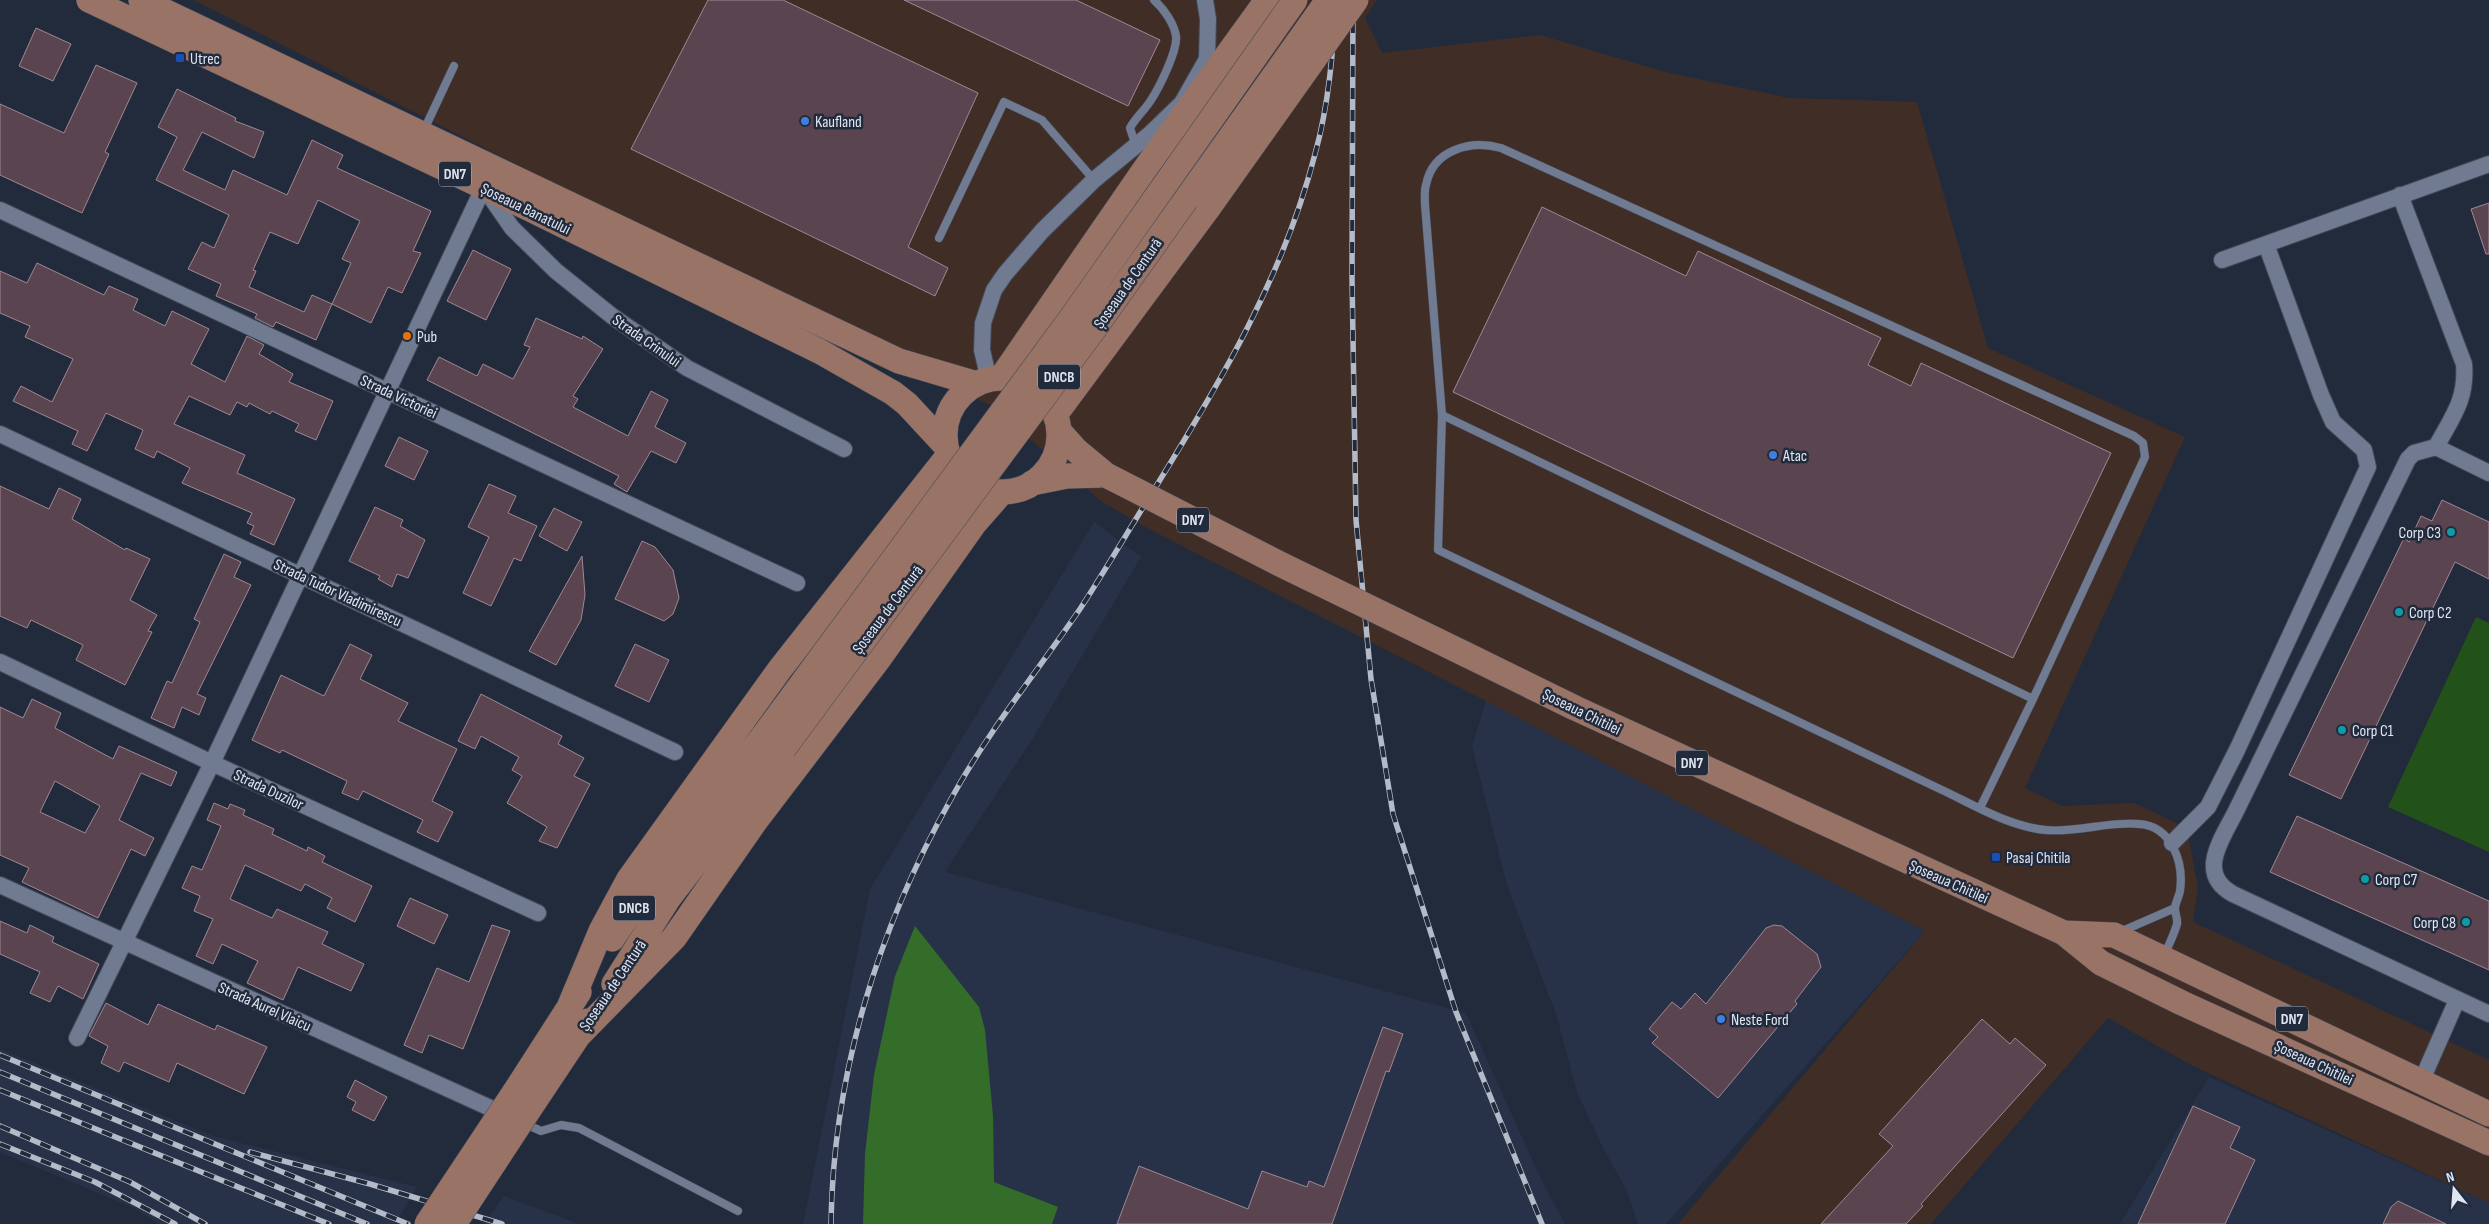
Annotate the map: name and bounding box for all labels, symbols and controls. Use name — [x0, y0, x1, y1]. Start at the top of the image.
place label: Utrec — [190, 50, 220, 69]
marker: Utrec — [174, 52, 186, 64]
place label: Kaufland — [815, 113, 862, 132]
marker: Kaufland — [799, 115, 811, 127]
road number: DN7 — [439, 162, 471, 186]
street label: Șoseaua Banatului — [477, 179, 573, 239]
street label: Șoseaua de Centură — [1090, 235, 1166, 333]
street label: Strada Crinului — [608, 311, 684, 372]
place label: Pub — [417, 328, 437, 347]
marker: Pub — [401, 330, 413, 342]
road number: DNCB — [1038, 364, 1080, 390]
street label: Strada Victoriei — [357, 371, 440, 423]
place label: Atac — [1782, 447, 1807, 466]
marker: Atac — [1767, 449, 1779, 461]
road number: DN7 — [1177, 508, 1209, 532]
place label: Corp C3 — [2399, 524, 2441, 543]
marker: Corp C3 — [2445, 526, 2457, 538]
street label: Strada Tudor Vladimirescu — [270, 555, 404, 631]
street label: Șoseaua de Centură — [849, 562, 928, 658]
place label: Corp C2 — [2409, 604, 2452, 623]
marker: Corp C2 — [2393, 606, 2405, 618]
street label: Șoseaua Chitilei — [1539, 685, 1624, 740]
place label: Corp C1 — [2352, 722, 2394, 741]
marker: Corp C1 — [2336, 724, 2348, 736]
road number: DN7 — [1676, 750, 1708, 776]
street label: Strada Duzilor — [230, 766, 307, 815]
place label: Pasaj Chitila — [2006, 849, 2071, 868]
marker: Pasaj Chitila — [1990, 851, 2002, 863]
street label: Șoseaua Chitilei — [1906, 856, 1991, 908]
place label: Corp C7 — [2375, 871, 2418, 890]
marker: Corp C7 — [2359, 873, 2371, 885]
road number: DNCB — [613, 896, 655, 920]
place label: Corp C8 — [2413, 914, 2456, 933]
marker: Corp C8 — [2460, 916, 2472, 928]
street label: Șoseaua de Centură — [576, 937, 651, 1035]
street label: Strada Aurel Vlaicu — [215, 978, 314, 1036]
road number: DN7 — [2276, 1006, 2308, 1032]
place label: Neste Ford — [1731, 1011, 1789, 1030]
marker: Neste Ford — [1715, 1013, 1727, 1025]
street label: Șoseaua Chitilei — [2271, 1037, 2356, 1090]
north arrow — [2429, 1164, 2479, 1214]
text: N — [2444, 1168, 2456, 1186]

